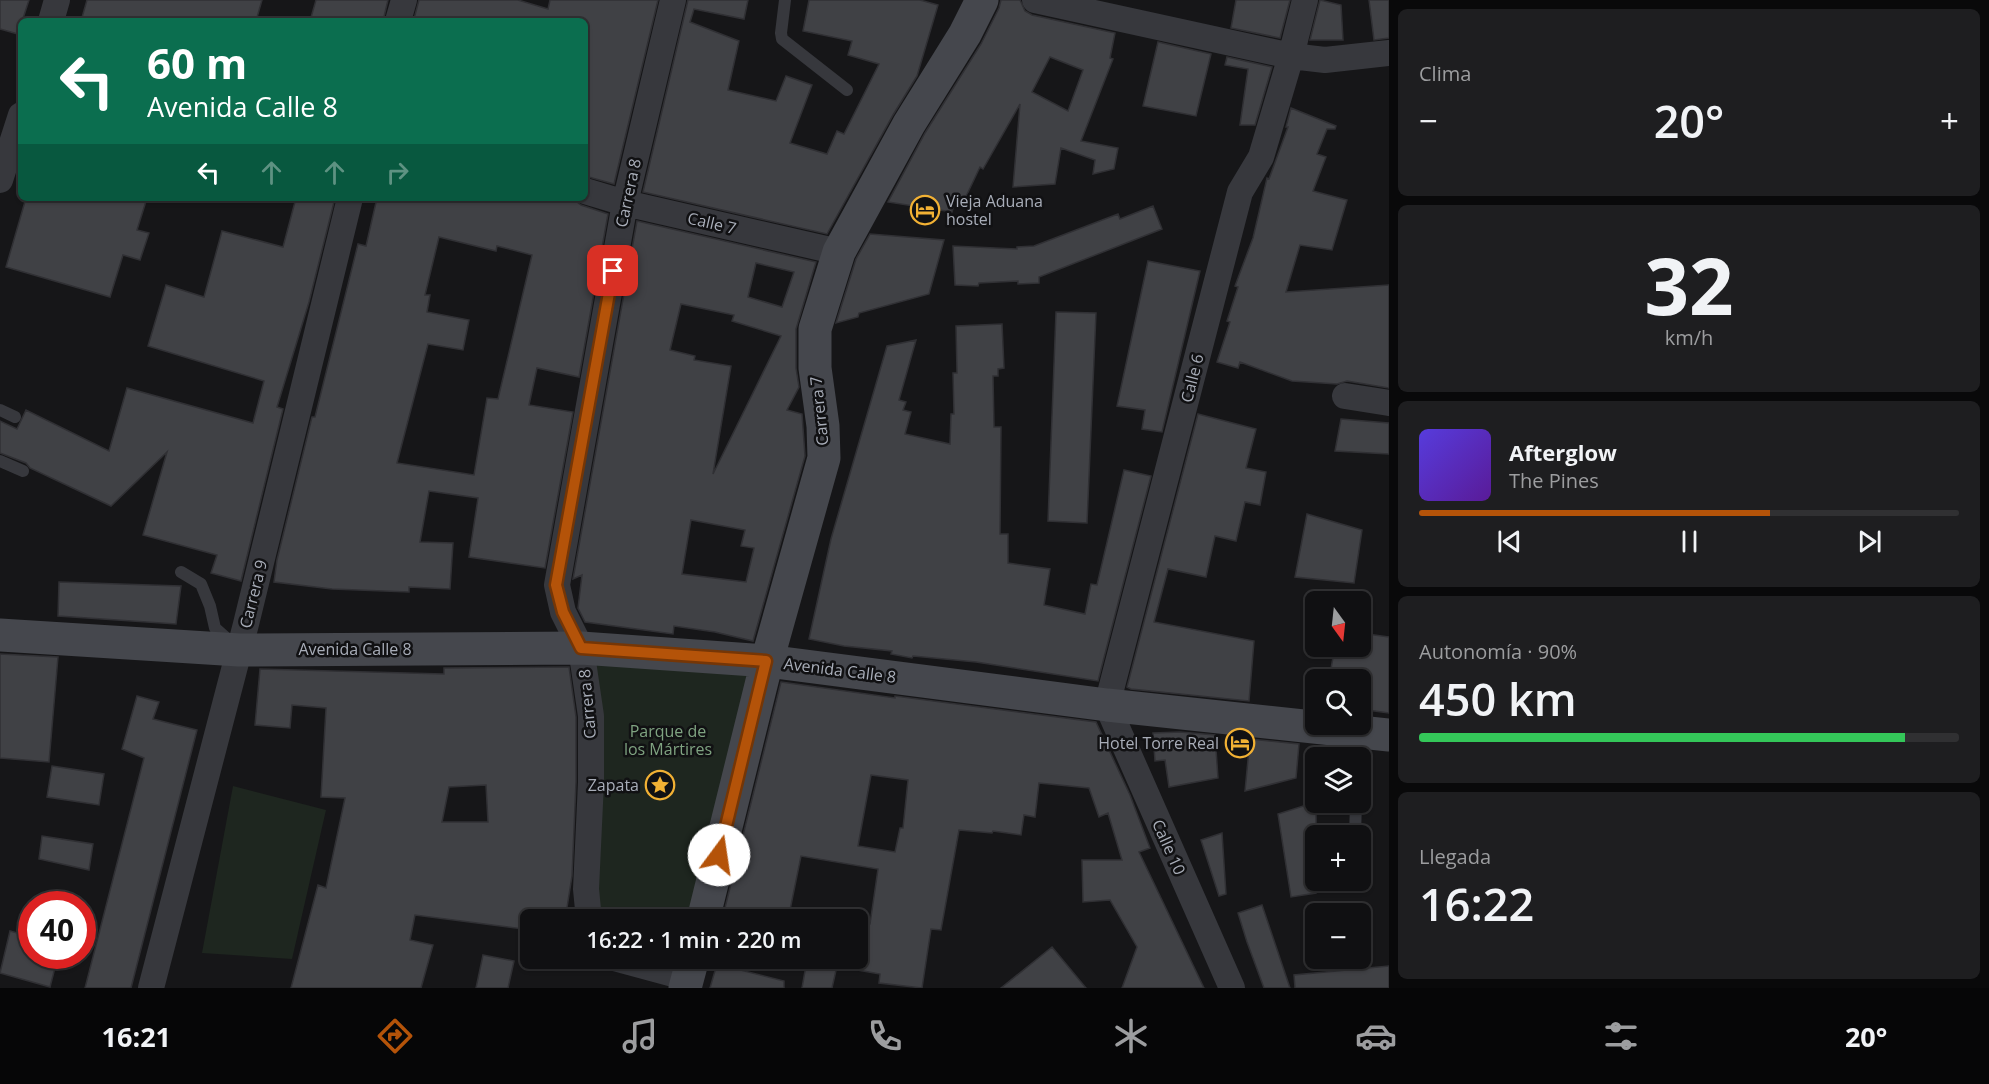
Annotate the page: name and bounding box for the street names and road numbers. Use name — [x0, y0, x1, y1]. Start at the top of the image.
street label: Carrera 8 — [610, 157, 646, 229]
street label: Calle 7 — [685, 207, 739, 239]
street label: Calle 6 — [1175, 351, 1209, 405]
street label: Carrera 7 — [804, 375, 834, 447]
street label: Carrera 9 — [234, 557, 272, 631]
street label: Avenida Calle 8 — [298, 638, 412, 660]
street label: Avenida Calle 8 — [783, 652, 897, 688]
street label: Carrera 8 — [573, 668, 601, 740]
street label: Calle 10 — [1147, 816, 1191, 878]

